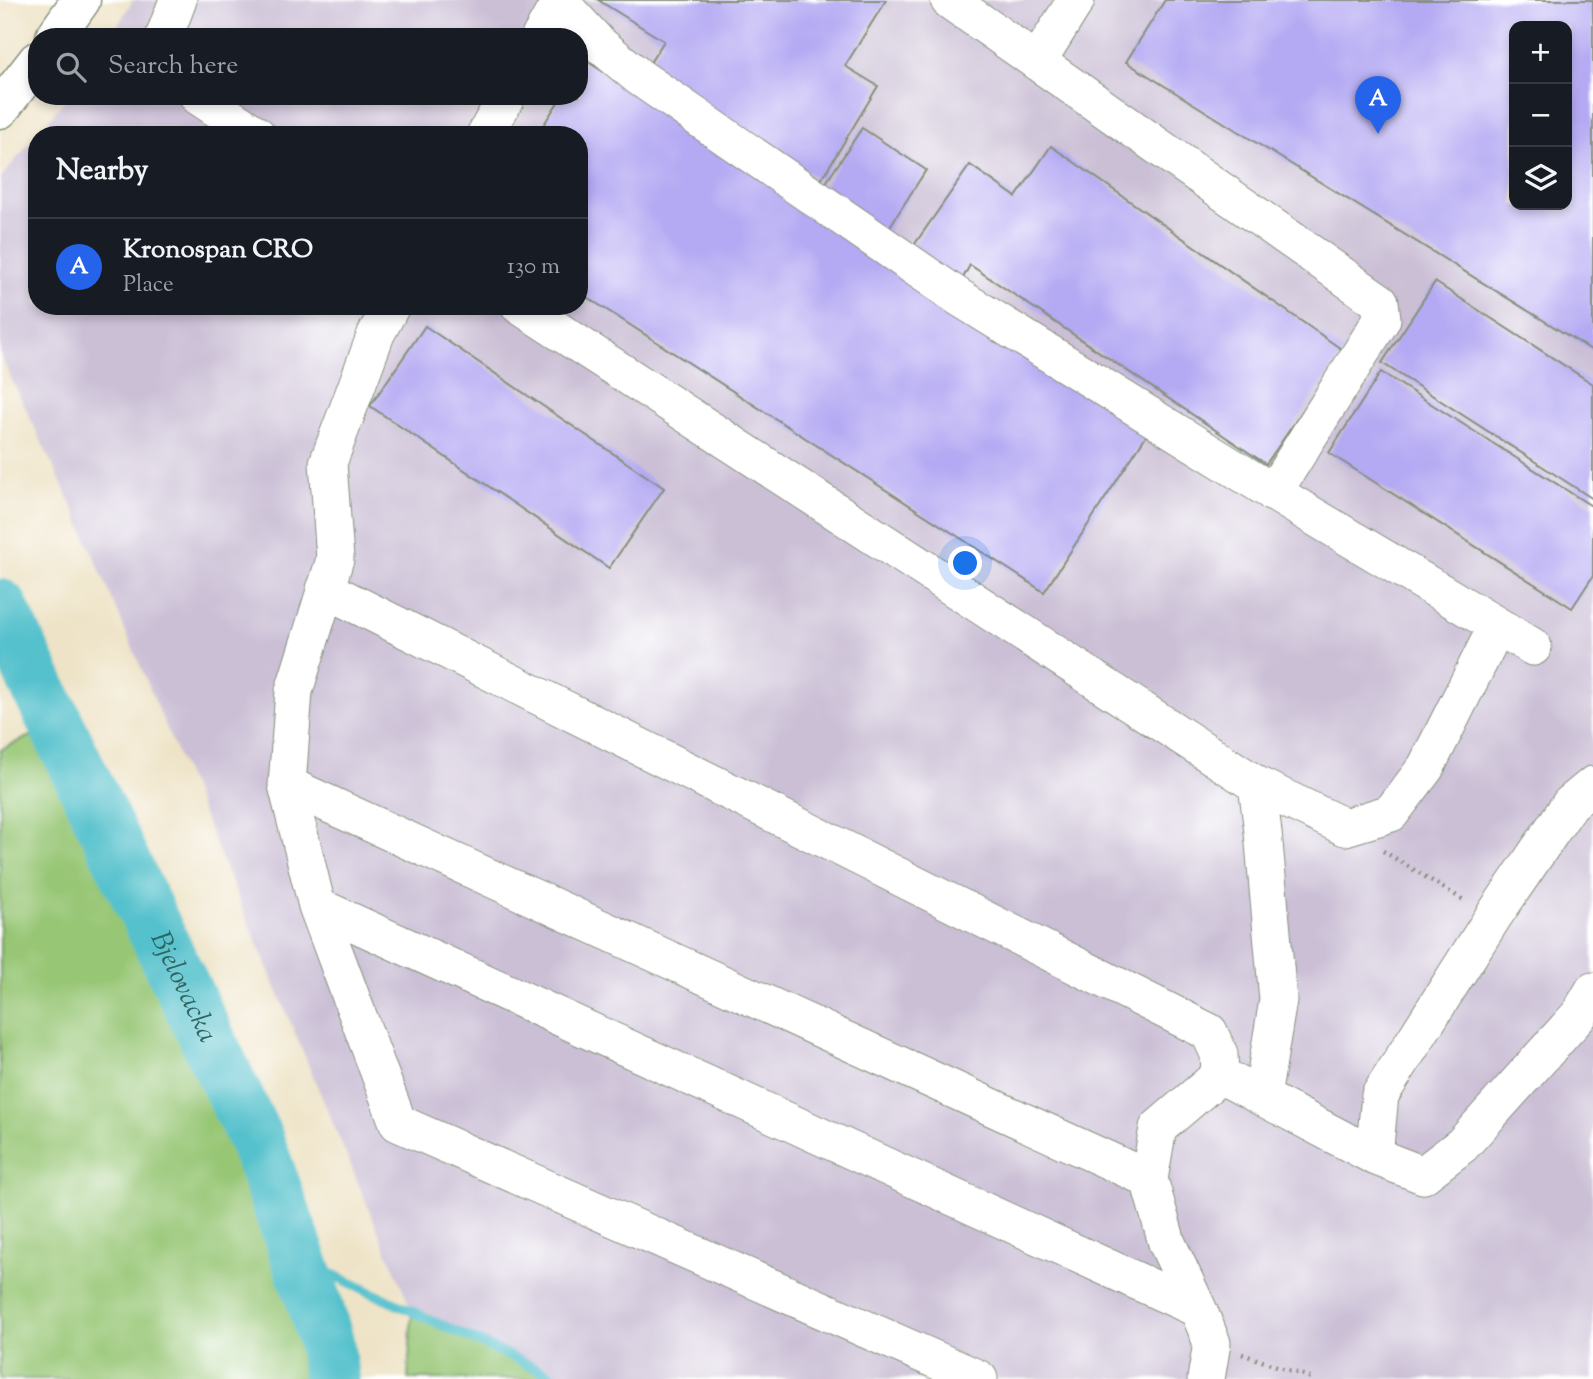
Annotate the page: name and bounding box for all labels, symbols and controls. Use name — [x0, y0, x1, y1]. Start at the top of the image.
map controls — [1509, 21, 1572, 210]
button: + — [1509, 21, 1572, 84]
search box — [28, 28, 588, 105]
icon: search — [52, 48, 90, 86]
text: Search here — [108, 48, 238, 85]
pin: A — [1355, 76, 1401, 134]
button: − — [1509, 84, 1572, 147]
button: layers — [1509, 147, 1572, 210]
text: Nearby — [56, 150, 148, 193]
text: Kronospan CRO — [123, 232, 313, 269]
text: A — [70, 251, 88, 284]
text: 130 m — [507, 251, 560, 284]
text: Place — [123, 269, 174, 302]
your location — [948, 546, 982, 580]
water label: Bjelovacka — [139, 925, 226, 1050]

